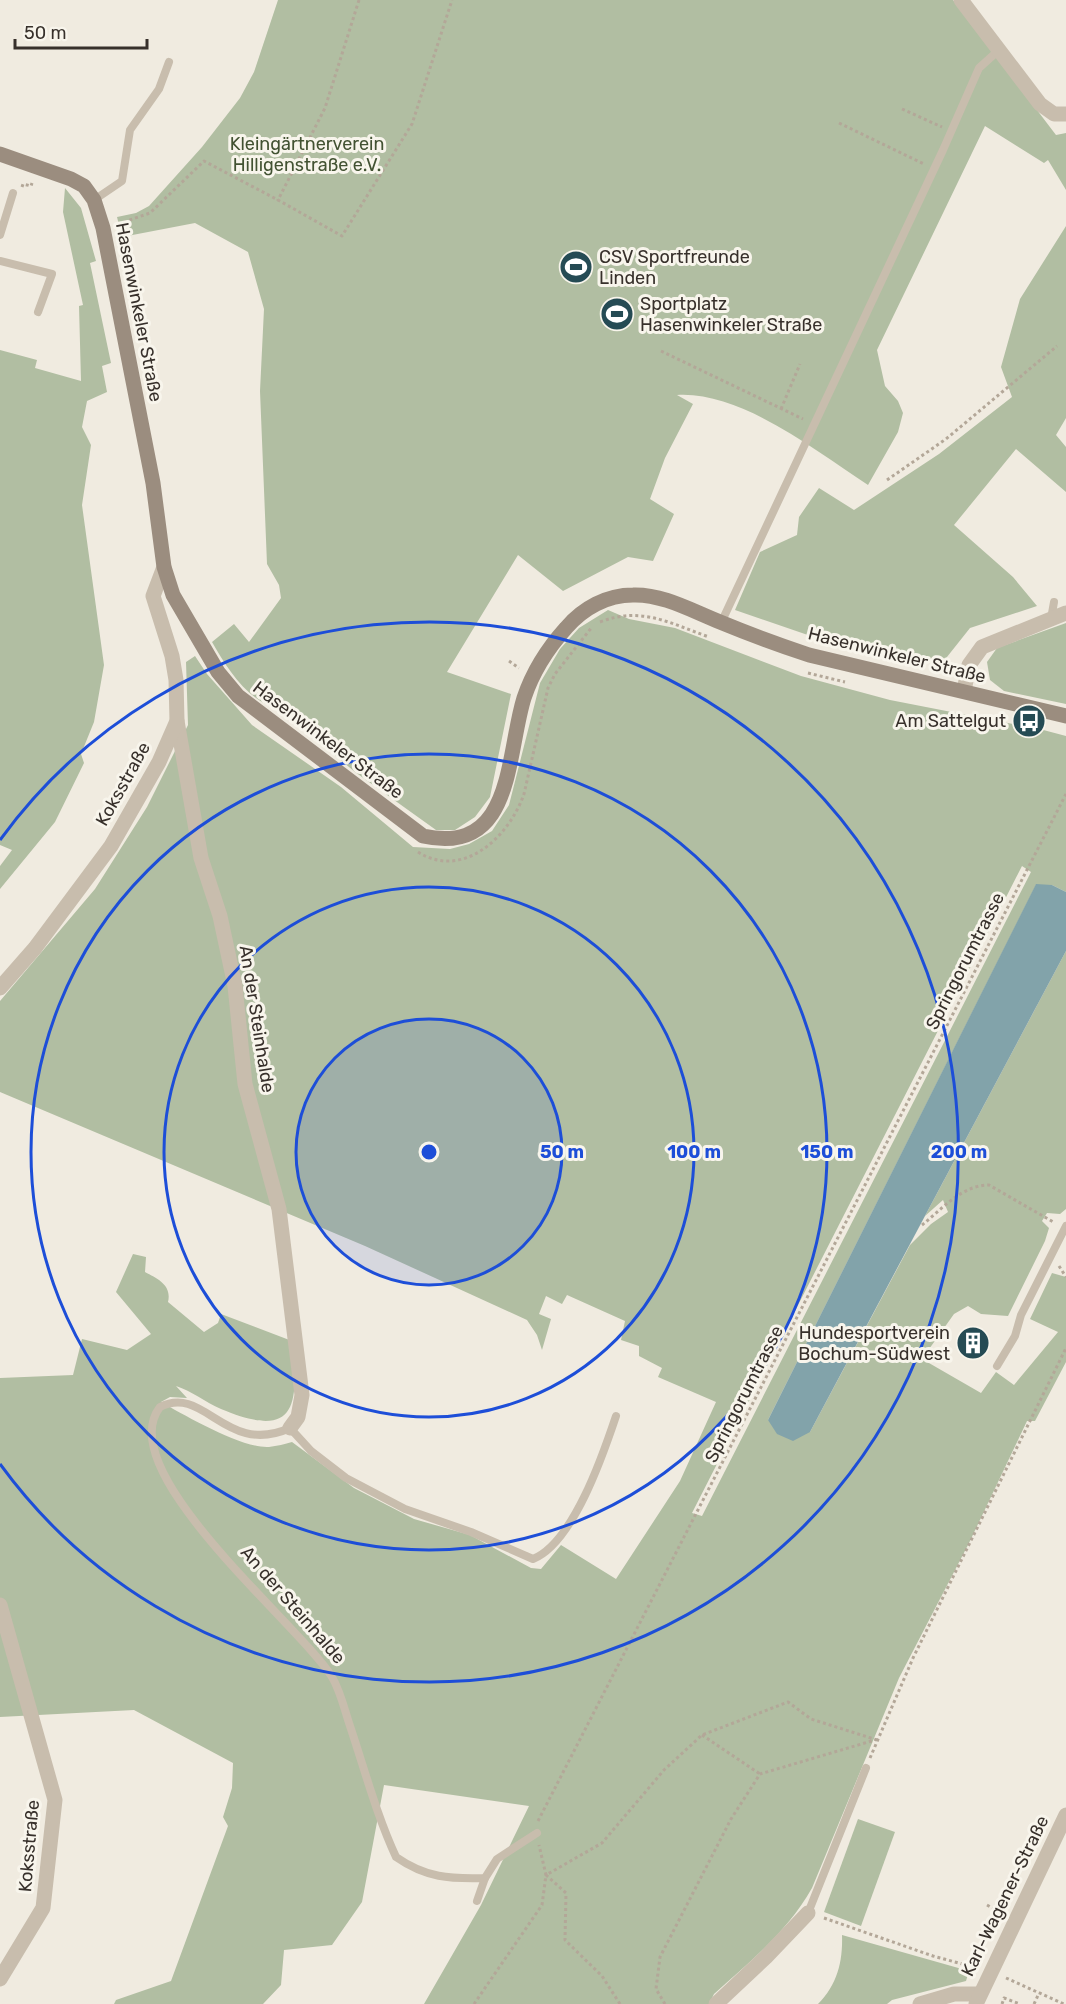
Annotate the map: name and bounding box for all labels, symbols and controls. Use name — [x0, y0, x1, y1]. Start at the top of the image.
scale bar — [15, 12, 147, 50]
text: 50 m — [24, 22, 67, 44]
park label: Kleingärtnerverein Hilligenstraße e.V. — [230, 133, 384, 176]
street label: Hasenwinkeler Straße — [111, 220, 167, 404]
place label: CSV Sportfreunde Linden — [599, 246, 750, 289]
sports icon: CSV Sportfreunde Linden — [558, 249, 594, 285]
place label: Sportplatz Hasenwinkeler Straße — [640, 293, 822, 336]
sports icon: Sportplatz Hasenwinkeler Straße — [599, 296, 635, 332]
street label: Hasenwinkeler Straße — [806, 622, 988, 688]
street label: Hasenwinkeler Straße — [249, 676, 407, 804]
bus stop icon: Am Sattelgut — [1011, 703, 1047, 739]
place label: Am Sattelgut — [895, 710, 1006, 732]
street label: Koksstraße — [91, 738, 155, 830]
street label: Springorumtrasse — [921, 889, 1009, 1033]
street label: An der Steinhalde — [235, 944, 279, 1094]
text: 50 m — [540, 1141, 584, 1163]
text: 100 m — [667, 1141, 721, 1163]
text: 150 m — [800, 1141, 854, 1163]
text: 200 m — [931, 1141, 987, 1163]
centre of rings — [419, 1142, 439, 1162]
street label: Springorumtrasse — [700, 1322, 788, 1466]
place label: Hundesportverein Bochum-Südwest — [798, 1322, 950, 1365]
building icon: Hundesportverein Bochum-Südwest — [955, 1325, 991, 1361]
street label: An der Steinhalde — [236, 1542, 350, 1668]
street label: Koksstraße — [14, 1799, 44, 1893]
street label: Karl-Wagener-Straße — [957, 1812, 1053, 1980]

